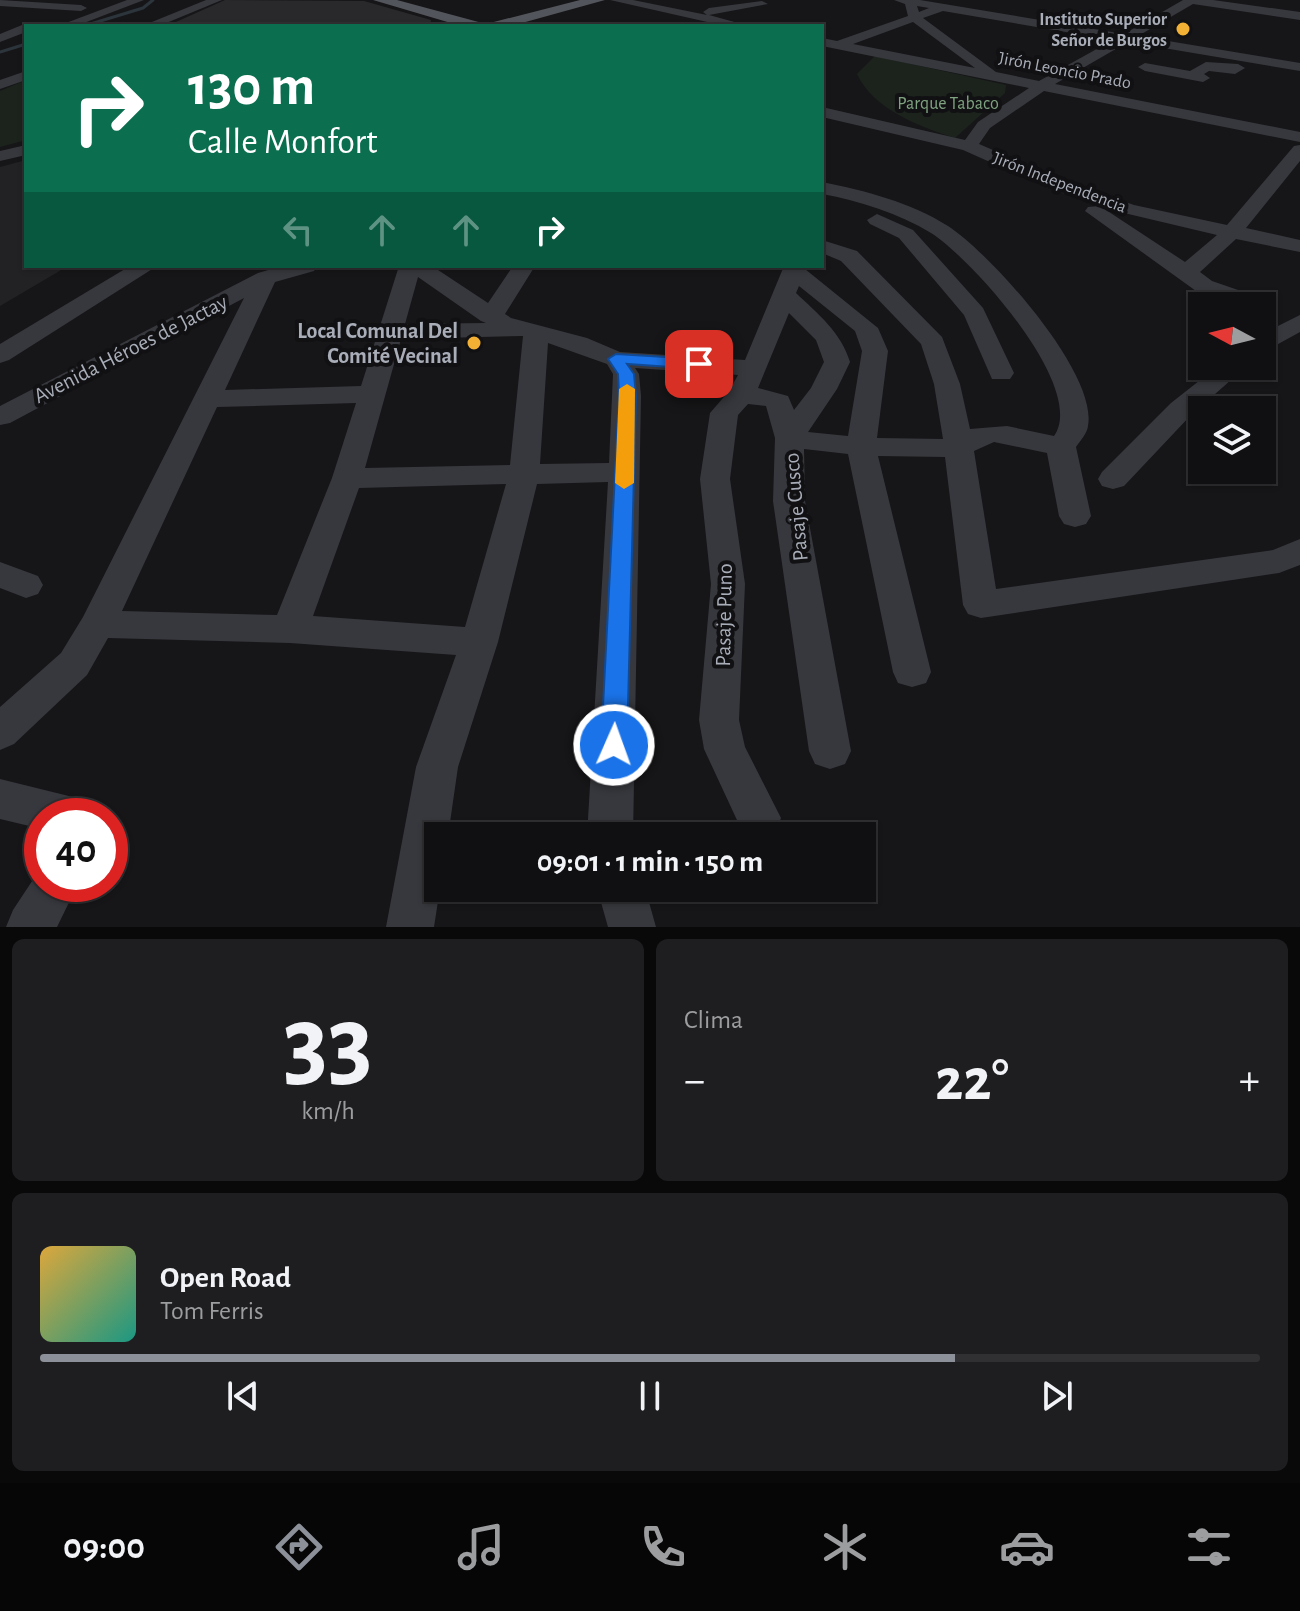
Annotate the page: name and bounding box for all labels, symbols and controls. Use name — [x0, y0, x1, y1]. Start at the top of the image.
place label: Instituto Superior Señor de Burgos — [1039, 11, 1168, 50]
marker: Instituto Superior Señor de Burgos — [1174, 20, 1192, 38]
street label: Jirón Leoncio Prado — [997, 49, 1133, 93]
icon: right — [56, 56, 160, 160]
text: 130 m — [188, 59, 315, 115]
park label: Parque Tabaco — [897, 95, 999, 113]
text: Calle Monfort — [188, 124, 378, 160]
street label: Jirón Independencia — [990, 149, 1129, 217]
icon: left — [276, 208, 320, 252]
icon: ahead — [360, 208, 404, 252]
icon: ahead — [444, 208, 488, 252]
icon: right — [528, 208, 572, 252]
street label: Avenida Héroes de Jactay — [30, 290, 231, 407]
north arrow — [1188, 292, 1276, 380]
map controls — [1188, 292, 1276, 484]
place label: Local Comunal Del Comité Vecinal — [297, 320, 458, 367]
pin — [665, 330, 733, 398]
marker: Local Comunal Del Comité Vecinal — [465, 334, 483, 352]
icon: arrive — [677, 342, 721, 386]
button: layers — [1188, 396, 1276, 484]
street label: Pasaje Cusco — [780, 452, 812, 562]
street label: Pasaje Puno — [712, 563, 736, 667]
position arrow — [572, 703, 656, 787]
speed limit sign: 40 — [24, 798, 128, 902]
text: 09:01 · 1 min · 150 m — [537, 847, 763, 877]
text: 33 — [283, 992, 373, 1096]
text: Clima — [684, 1007, 743, 1033]
text: 22° — [935, 1051, 1009, 1111]
text: − — [684, 1059, 705, 1103]
text: + — [1239, 1059, 1260, 1103]
text: km/h — [301, 1098, 355, 1124]
text: Open Road — [160, 1263, 291, 1293]
text: Tom Ferris — [160, 1298, 264, 1324]
icon: previous — [221, 1374, 265, 1418]
icon: pause — [628, 1374, 672, 1418]
icon: next — [1035, 1374, 1079, 1418]
icon: directions — [271, 1519, 327, 1575]
icon: music — [453, 1519, 509, 1575]
icon: phone — [635, 1519, 691, 1575]
icon: climate — [817, 1519, 873, 1575]
icon: car — [999, 1519, 1055, 1575]
icon: filters — [1181, 1519, 1237, 1575]
text: 09:00 — [63, 1529, 145, 1565]

